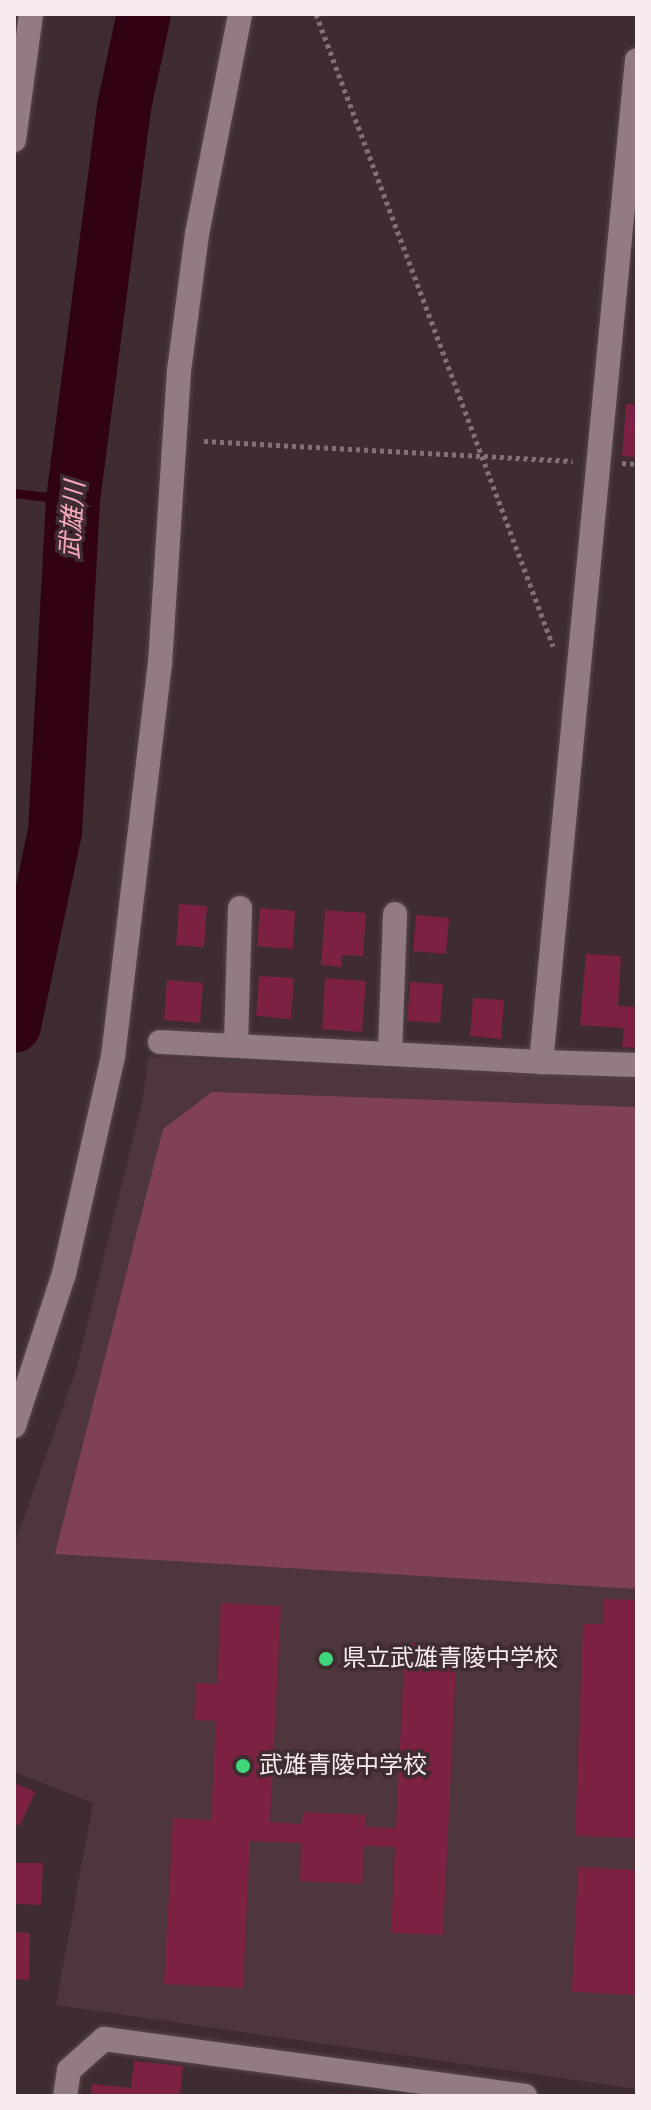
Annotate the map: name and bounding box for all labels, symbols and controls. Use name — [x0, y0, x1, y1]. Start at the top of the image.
water label: 武雄川 — [55, 480, 91, 560]
place label: 県立武雄青陵中学校 — [342, 1645, 558, 1673]
marker: 県立武雄青陵中学校 — [317, 1650, 335, 1668]
place label: 武雄青陵中学校 — [259, 1752, 427, 1780]
marker: 武雄青陵中学校 — [234, 1757, 252, 1775]

